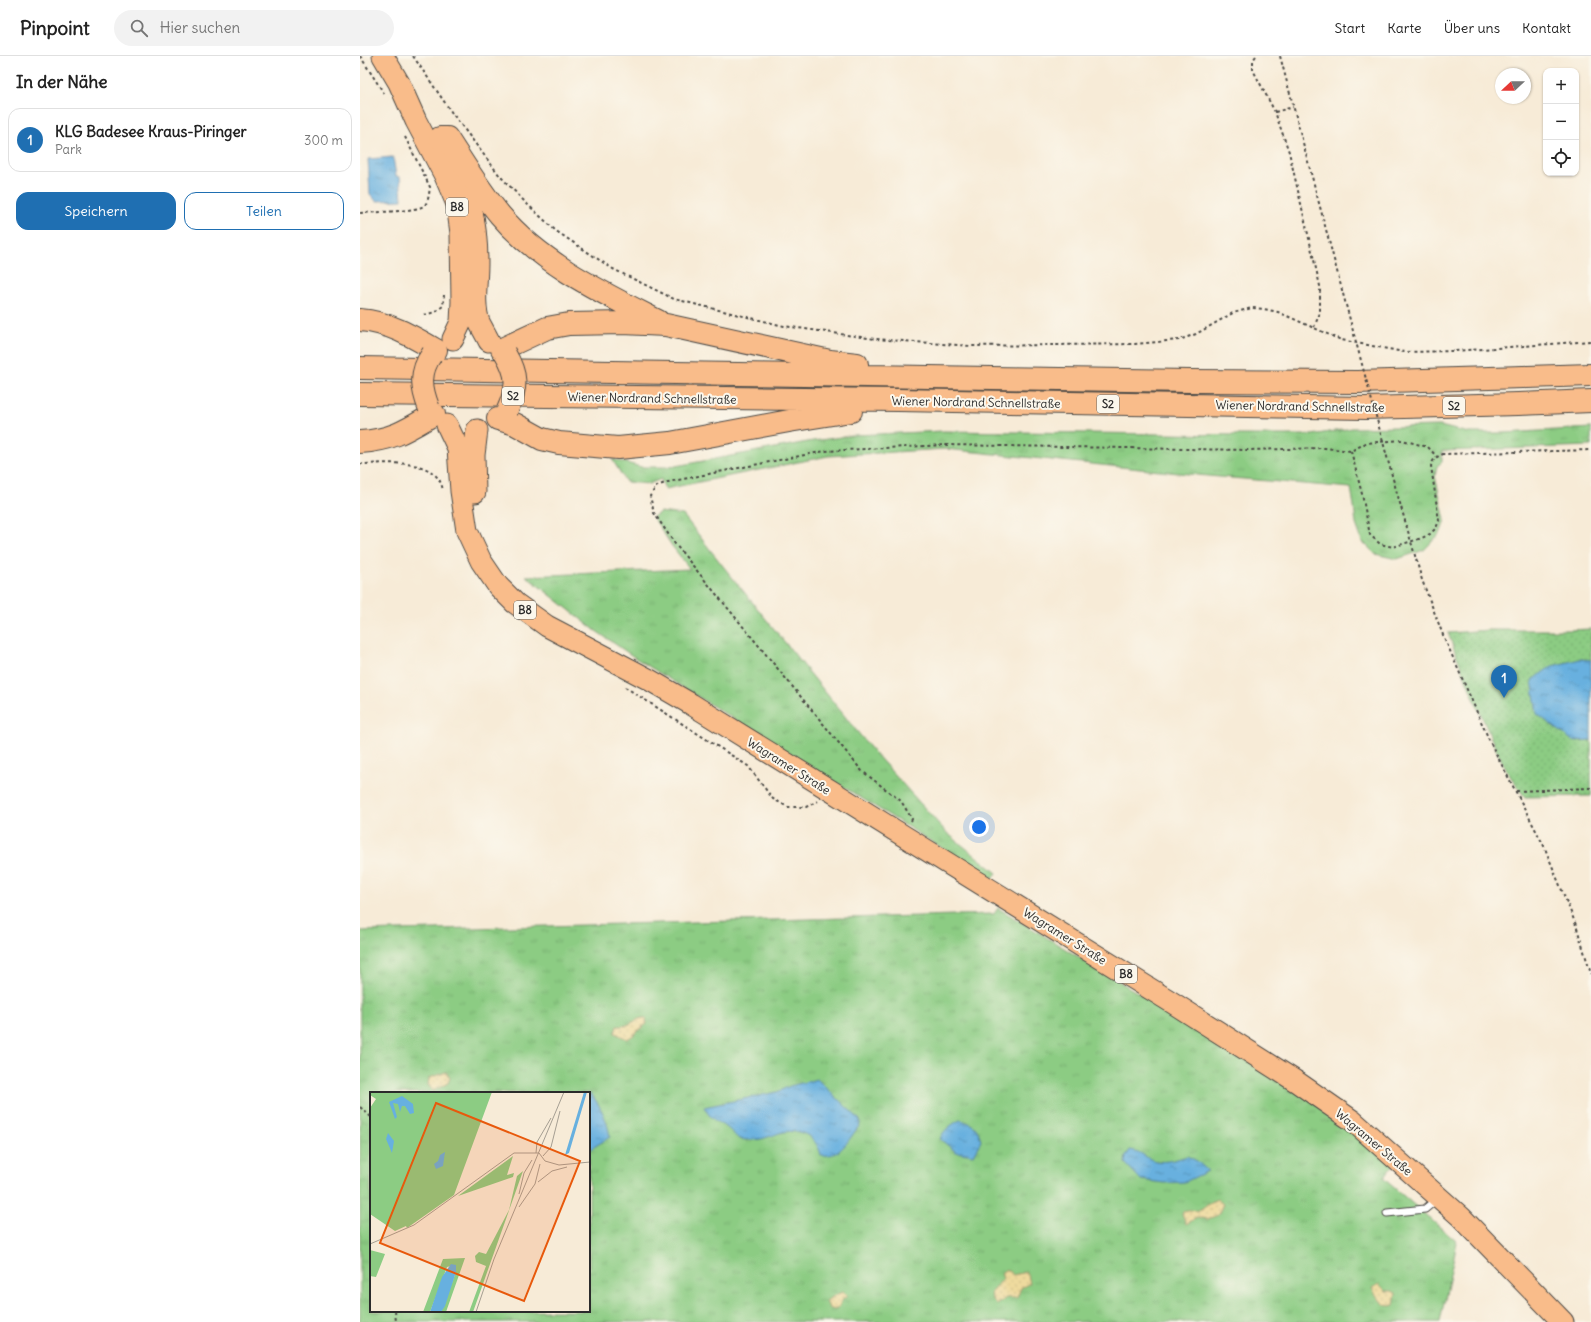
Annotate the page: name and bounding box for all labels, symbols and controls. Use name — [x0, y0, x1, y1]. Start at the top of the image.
search box — [114, 10, 394, 46]
text: Pinpoint — [20, 16, 90, 40]
icon: search — [128, 17, 150, 39]
text: Hier suchen — [160, 18, 240, 37]
text: Start — [1335, 19, 1365, 37]
text: Karte — [1387, 19, 1422, 37]
text: Über uns — [1444, 19, 1500, 37]
text: Kontakt — [1522, 19, 1571, 37]
north arrow — [1495, 68, 1531, 104]
map controls — [1543, 68, 1579, 176]
button: + — [1543, 68, 1579, 104]
text: In der Nähe — [16, 71, 108, 93]
button: − — [1543, 104, 1579, 140]
text: KLG Badesee Kraus-Piringer — [55, 122, 247, 141]
text: 1 — [27, 132, 33, 149]
text: 300 m — [304, 132, 343, 149]
button: locate — [1543, 140, 1579, 176]
text: Park — [55, 141, 82, 158]
button: Speichern — [16, 192, 176, 230]
button: Teilen — [184, 192, 344, 230]
road number: B8 — [446, 198, 468, 216]
road number: S2 — [502, 387, 524, 405]
street label: Wiener Nordrand Schnellstraße — [567, 389, 737, 407]
street label: Wiener Nordrand Schnellstraße — [891, 393, 1061, 411]
road number: S2 — [1097, 395, 1119, 413]
street label: Wiener Nordrand Schnellstraße — [1215, 397, 1385, 415]
road number: S2 — [1443, 397, 1465, 415]
road number: B8 — [514, 601, 536, 619]
pin: 1 — [1491, 665, 1517, 698]
street label: Wagramer Straße — [745, 734, 833, 798]
your location — [969, 817, 989, 837]
street label: Wagramer Straße — [1021, 904, 1109, 968]
road number: B8 — [1115, 965, 1137, 983]
inset map — [370, 1092, 590, 1312]
street label: Wagramer Straße — [1333, 1106, 1415, 1178]

